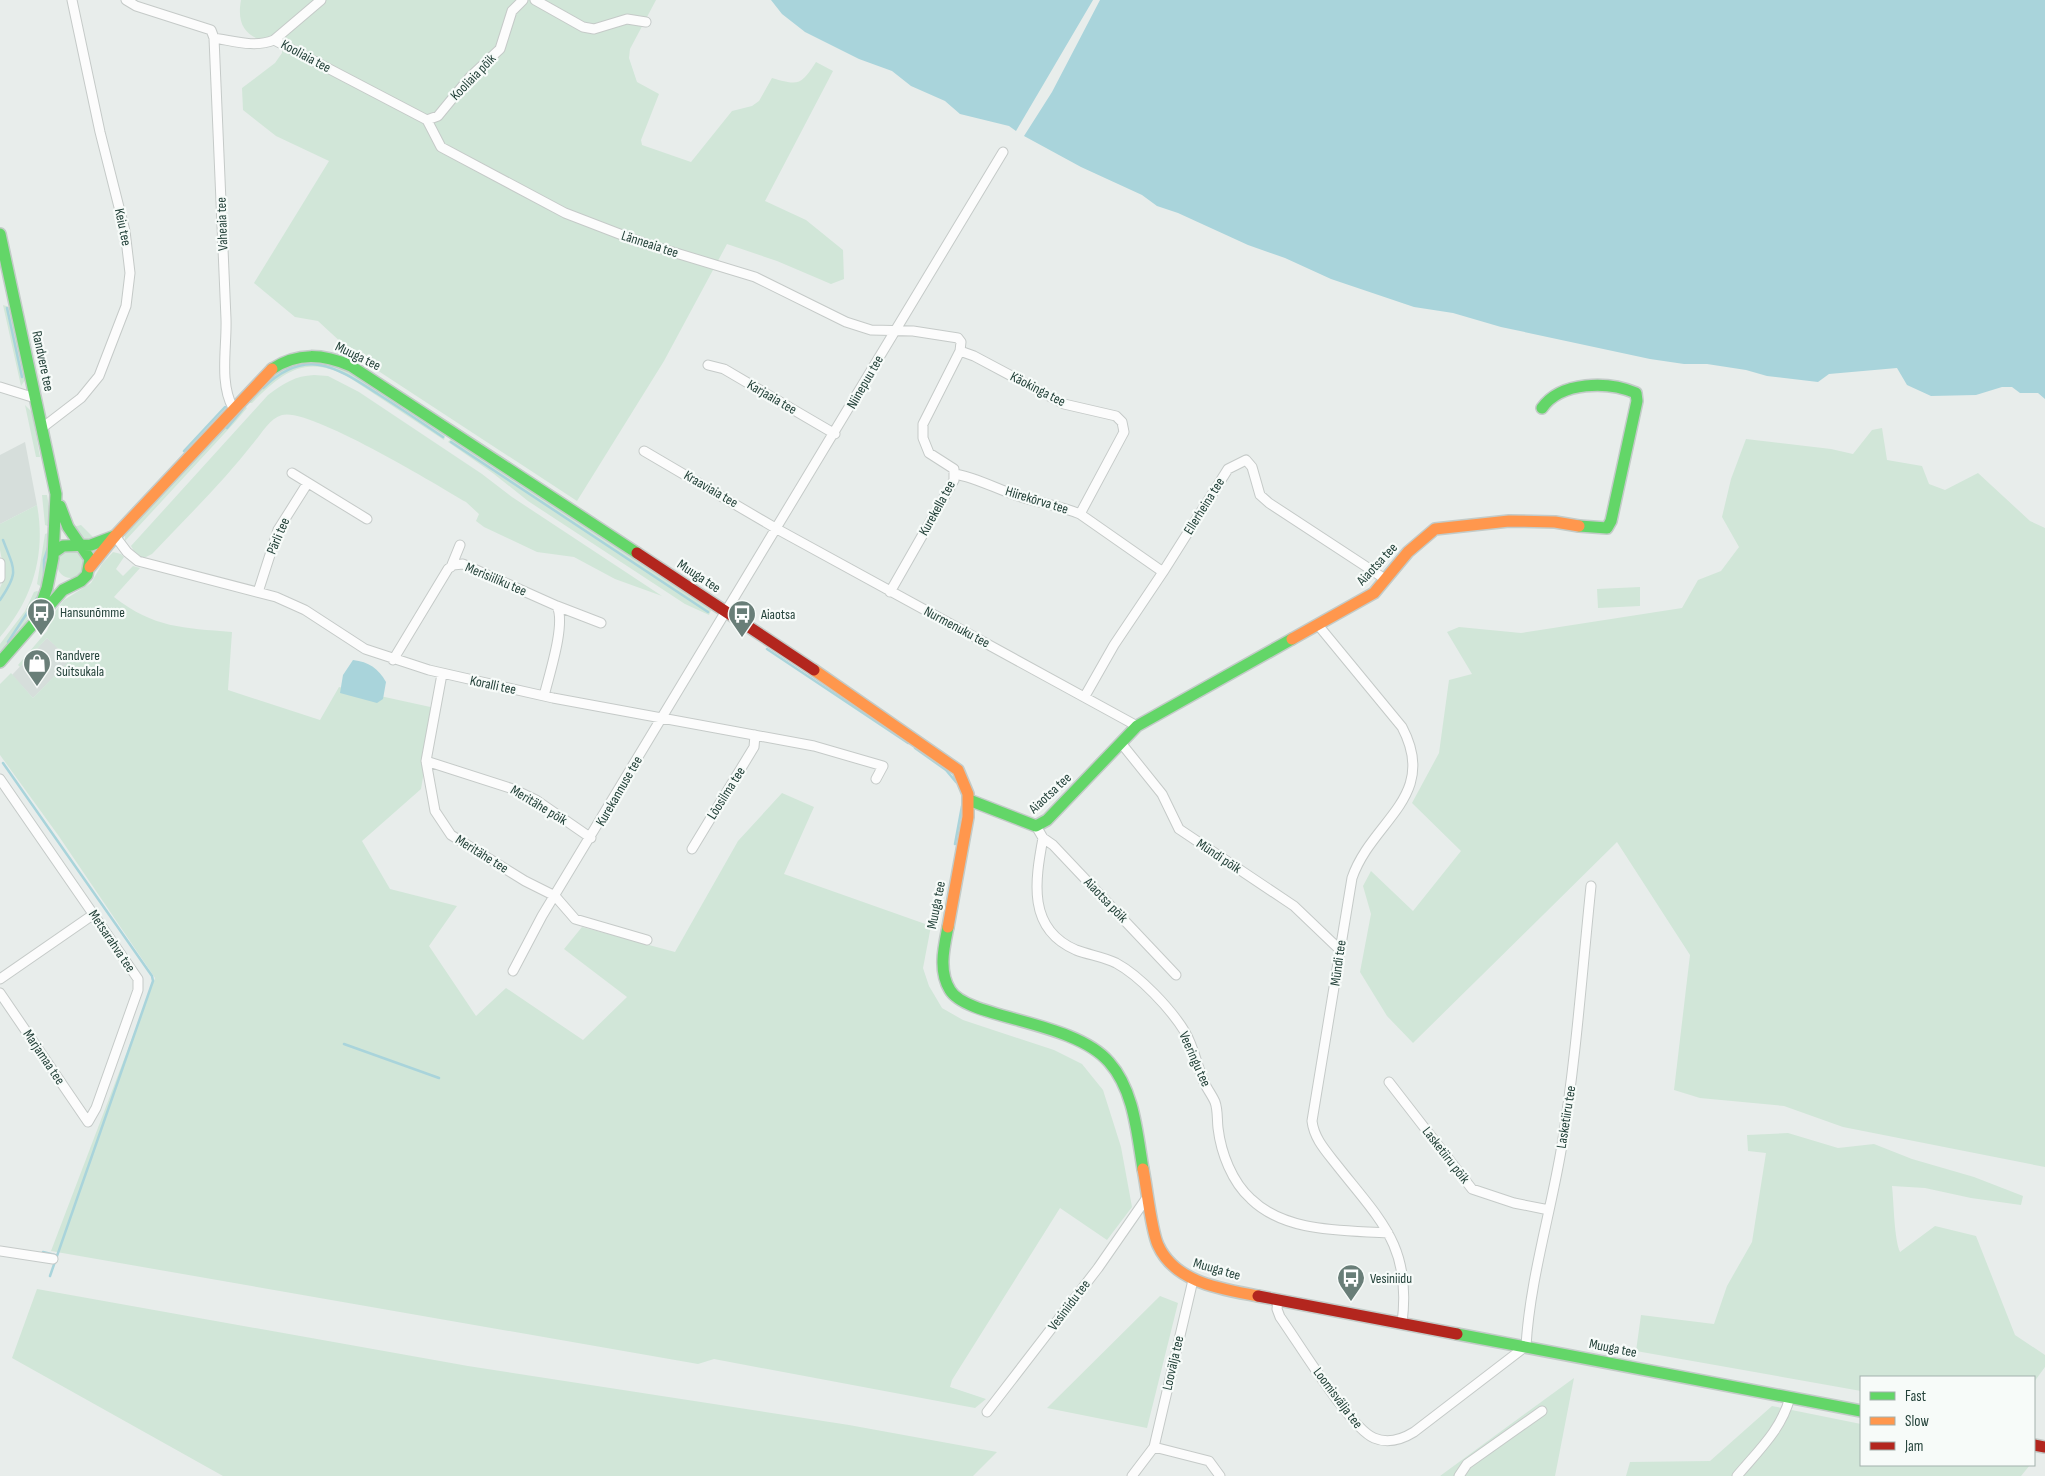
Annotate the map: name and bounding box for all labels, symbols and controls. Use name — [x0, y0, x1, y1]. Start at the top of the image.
street label: Kooliaia tee — [278, 36, 334, 76]
street label: Kooliaia põik — [447, 50, 500, 104]
street label: Vaheaia tee — [213, 197, 231, 251]
street label: Keiu tee — [111, 207, 135, 247]
street label: Länneaia tee — [619, 227, 681, 261]
street label: Randvere tee — [28, 329, 58, 393]
street label: Muuga tee — [333, 338, 383, 374]
street label: Niinepuu tee — [843, 352, 887, 412]
street label: Käokinga tee — [1008, 368, 1068, 410]
street label: Karjaaia tee — [744, 376, 800, 418]
street label: Kraaviaia tee — [681, 467, 741, 511]
street label: Ellerheina tee — [1180, 474, 1228, 538]
street label: Kurekella tee — [915, 477, 959, 539]
street label: Hiirekõrva tee — [1003, 482, 1071, 518]
street label: Pärli tee — [263, 515, 293, 557]
street label: Aiaotsa tee — [1352, 539, 1401, 590]
street label: Muuga tee — [674, 556, 724, 596]
street label: Merisiiliku tee — [463, 558, 529, 600]
bus stop icon: Hansunõmme — [26, 597, 56, 636]
bus stop icon: Aiaotsa — [727, 599, 757, 638]
street label: Nurmenuku tee — [921, 603, 993, 651]
place label: Hansunõmme — [60, 604, 125, 621]
place label: Aiaotsa — [760, 606, 795, 623]
place label: Randvere Suitsukala — [56, 647, 104, 680]
shop icon: Randvere Suitsukala — [22, 648, 52, 687]
street label: Koralli tee — [468, 672, 518, 698]
street label: Kurekannuse tee — [592, 753, 646, 829]
street label: Lõosilma tee — [703, 764, 749, 822]
street label: Aiaotsa tee — [1024, 769, 1075, 818]
street label: Meritähe põik — [507, 781, 571, 829]
street label: Meritähe tee — [452, 831, 512, 877]
street label: Mündi põik — [1193, 835, 1245, 877]
street label: Aiaotsa põik — [1080, 873, 1132, 927]
street label: Muuga tee — [923, 880, 949, 930]
street label: Metsarahva tee — [85, 907, 139, 975]
street label: Mündi tee — [1326, 939, 1350, 987]
street label: Marjamaa tee — [19, 1026, 69, 1088]
street label: Veeringu tee — [1175, 1029, 1215, 1089]
street label: Lasketiiru tee — [1553, 1084, 1579, 1150]
street label: Lasketiiru põik — [1419, 1123, 1474, 1187]
street label: Muuga tee — [1191, 1254, 1243, 1284]
bus stop icon: Vesiniidu — [1336, 1263, 1366, 1302]
place label: Vesiniidu — [1370, 1270, 1412, 1287]
street label: Vesiniidu tee — [1044, 1276, 1094, 1334]
street label: Loovälja tee — [1158, 1334, 1188, 1392]
street label: Muuga tee — [1588, 1335, 1638, 1361]
street label: Loomisvälja tee — [1309, 1364, 1367, 1432]
legend — [1860, 1376, 2035, 1466]
text: Fast — [1905, 1387, 1927, 1406]
text: Slow — [1905, 1412, 1929, 1431]
text: Jam — [1904, 1437, 1923, 1456]

